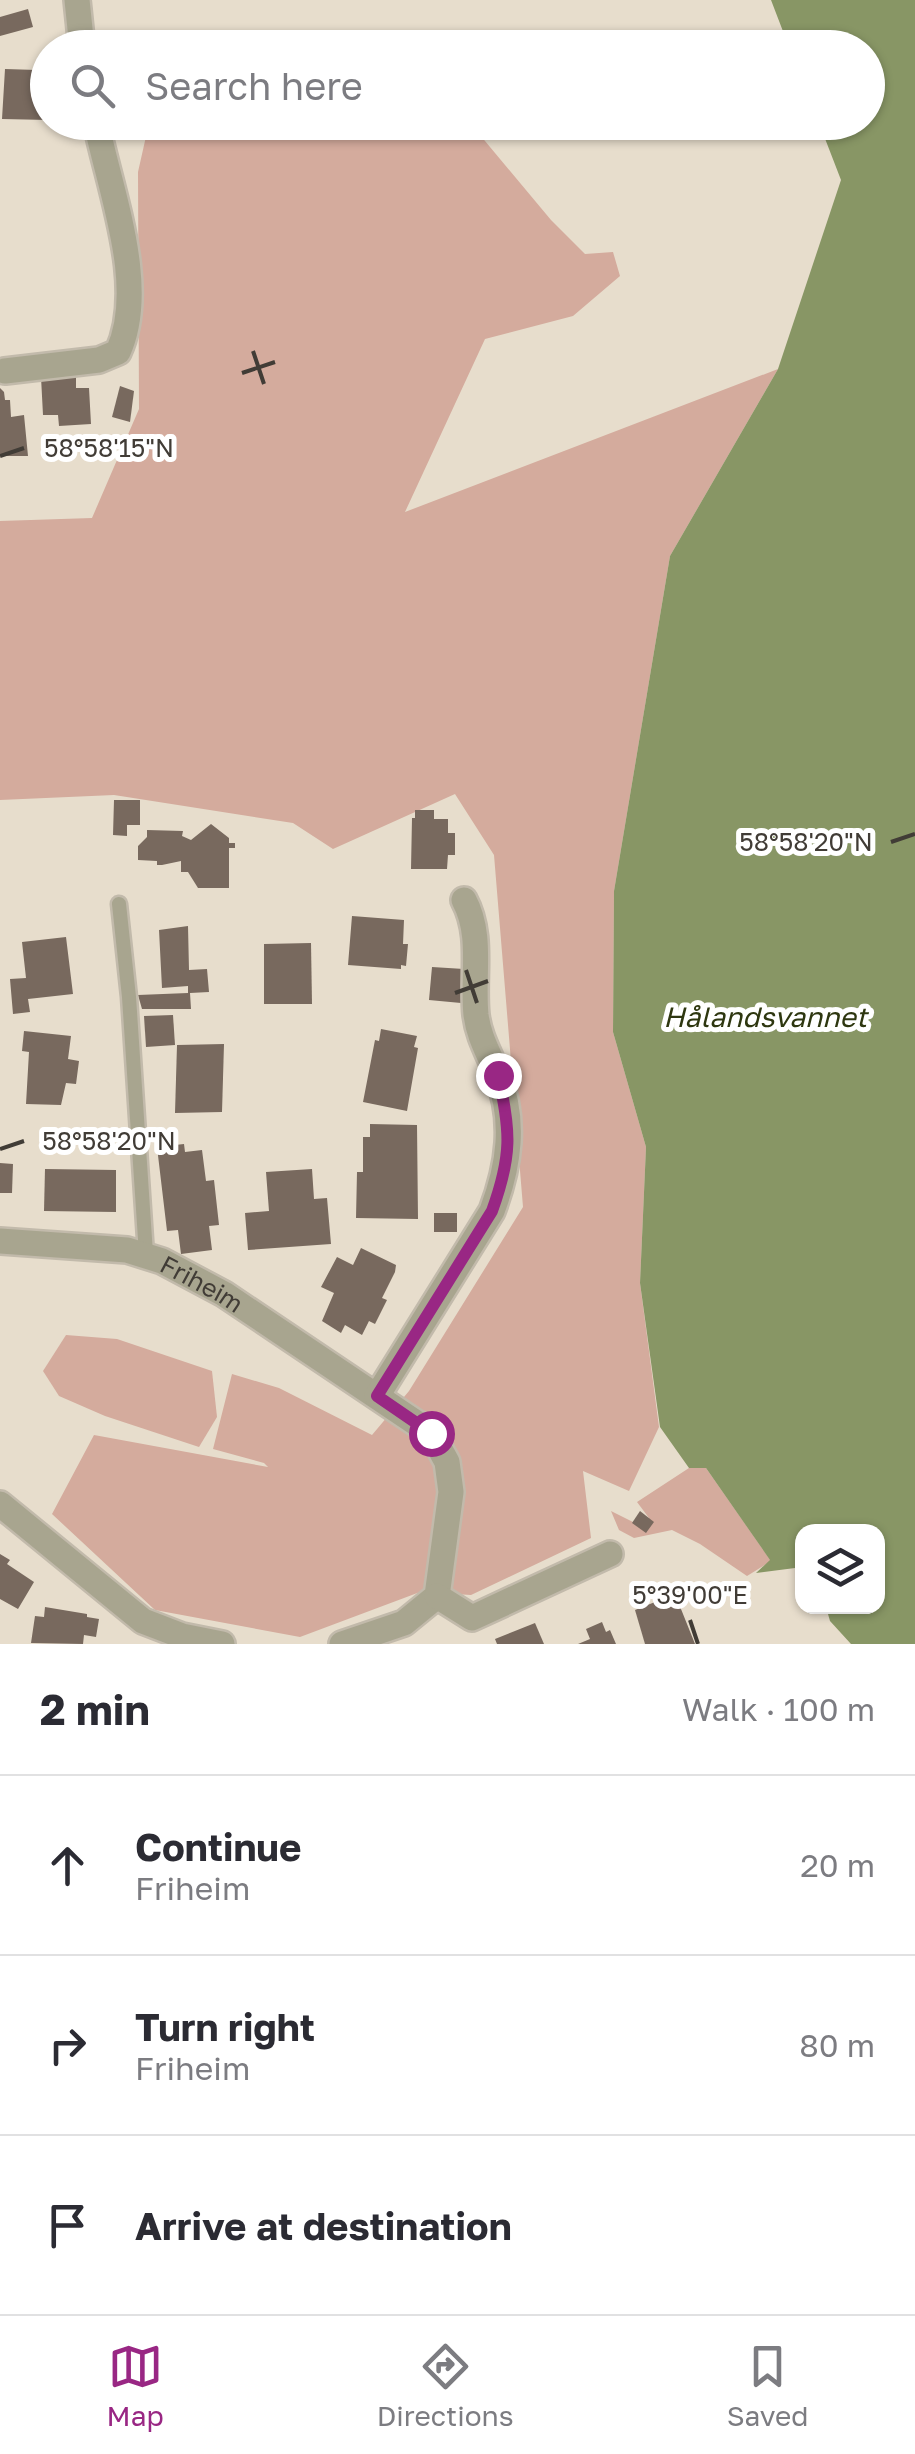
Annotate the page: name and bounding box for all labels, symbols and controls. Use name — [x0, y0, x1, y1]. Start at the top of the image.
search box — [30, 30, 885, 140]
icon: search — [65, 58, 120, 113]
text: Search here — [145, 63, 363, 108]
text: 58°58'15"N — [44, 432, 174, 463]
text: 58°58'20"N — [739, 826, 873, 857]
water label: Hålandsvannet — [663, 1000, 870, 1033]
route end — [476, 1053, 522, 1099]
text: 58°58'20"N — [42, 1125, 176, 1156]
street label: Friheim — [156, 1248, 250, 1318]
route start — [409, 1411, 455, 1457]
map controls — [795, 1524, 885, 1614]
button: layers — [795, 1524, 885, 1614]
text: 5°39'00"E — [632, 1579, 748, 1610]
text: 2 min — [40, 1684, 150, 1734]
text: Walk · 100 m — [682, 1690, 875, 1728]
text: Continue — [135, 1824, 301, 1869]
icon: ahead — [40, 1838, 95, 1893]
text: 20 m — [800, 1846, 875, 1884]
text: Friheim — [135, 1869, 250, 1907]
text: Turn right — [135, 2004, 315, 2049]
icon: right — [40, 2018, 95, 2073]
text: 80 m — [799, 2026, 875, 2064]
text: Friheim — [135, 2049, 250, 2087]
icon: arrive — [40, 2198, 95, 2253]
text: Arrive at destination — [135, 2203, 512, 2248]
tab: Map — [107, 2339, 164, 2432]
tab: Directions — [377, 2339, 514, 2432]
tab: Saved — [727, 2339, 808, 2432]

